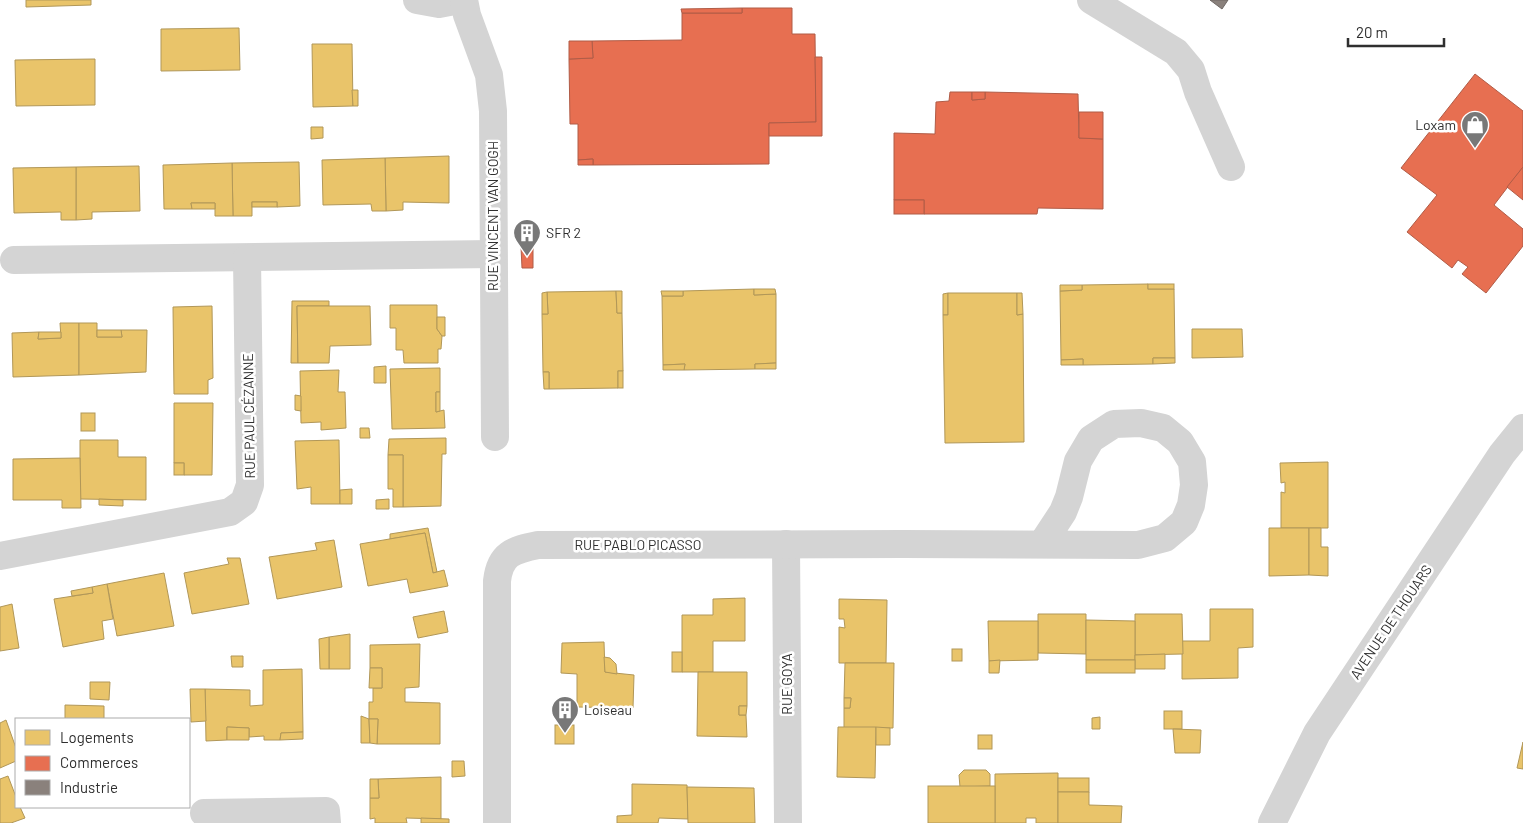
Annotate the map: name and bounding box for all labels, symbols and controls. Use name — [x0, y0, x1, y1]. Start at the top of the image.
scale bar — [1348, 15, 1444, 47]
text: 20 m — [1356, 23, 1388, 41]
shop icon: Loxam — [1460, 110, 1490, 149]
place label: Loxam — [1415, 116, 1456, 133]
street label: RUE VINCENT VAN GOGH — [484, 141, 501, 291]
building icon: SFR 2 — [512, 218, 542, 257]
place label: SFR 2 — [546, 224, 581, 241]
street label: RUE PAUL CÉZANNE — [239, 353, 258, 479]
street label: RUE PABLO PICASSO — [574, 536, 702, 553]
street label: AVENUE DE THOUARS — [1346, 561, 1435, 682]
street label: RUE GOYA — [778, 653, 795, 715]
building icon: Loiseau — [550, 695, 580, 734]
place label: Loiseau — [584, 701, 632, 718]
legend — [15, 718, 190, 808]
text: Logements — [60, 728, 134, 746]
text: Commerces — [60, 753, 138, 771]
text: Industrie — [60, 778, 118, 796]

